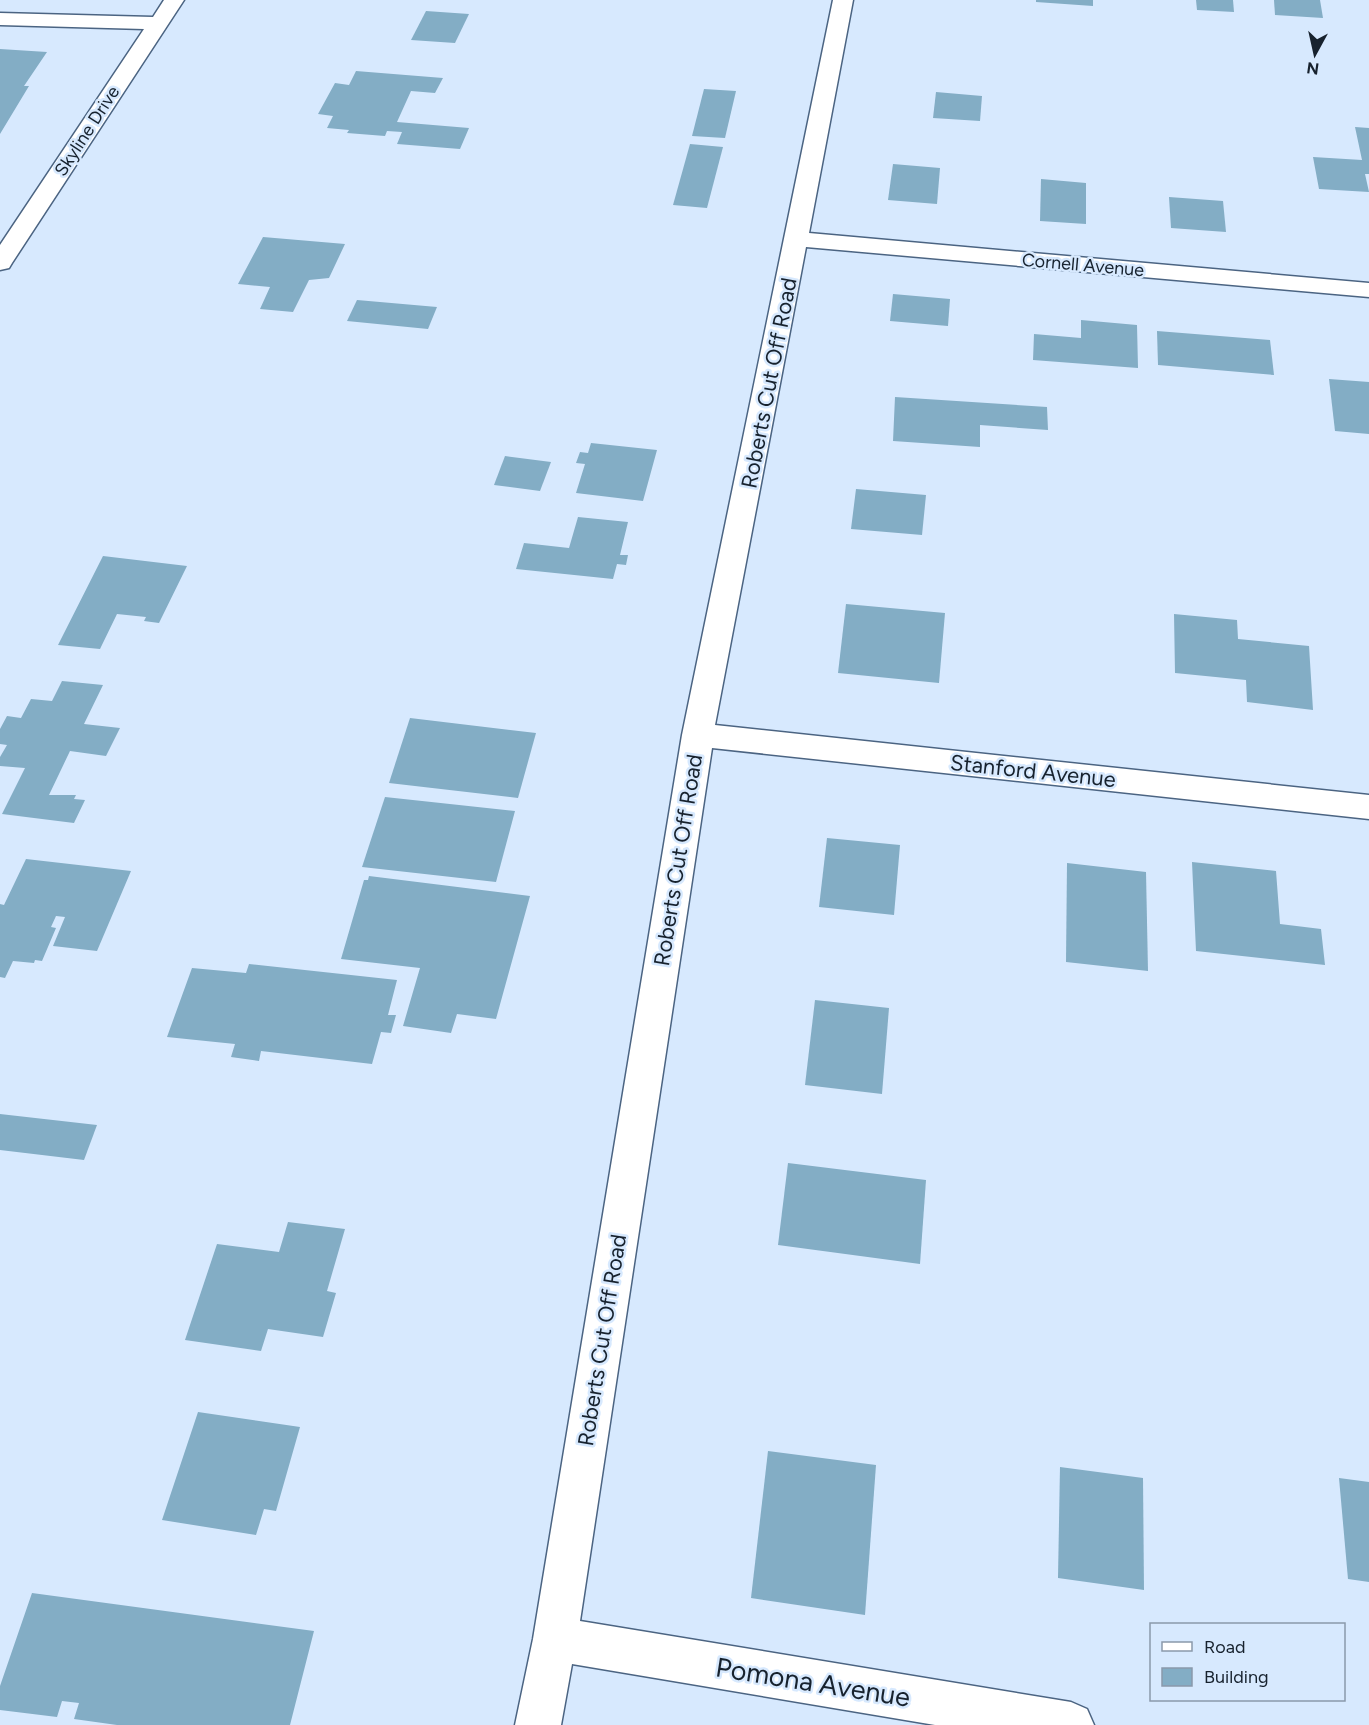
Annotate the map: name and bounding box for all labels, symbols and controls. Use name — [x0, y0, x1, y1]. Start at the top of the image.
north arrow — [1285, 24, 1345, 84]
text: N — [1306, 58, 1320, 79]
street label: Skyline Drive — [50, 82, 124, 180]
street label: Cornell Avenue — [1021, 249, 1145, 281]
street label: Roberts Cut Off Road — [735, 275, 803, 491]
street label: Stanford Avenue — [949, 749, 1117, 793]
street label: Roberts Cut Off Road — [648, 752, 708, 968]
street label: Roberts Cut Off Road — [572, 1232, 632, 1448]
legend — [1150, 1623, 1345, 1701]
text: Road — [1204, 1636, 1245, 1658]
street label: Pomona Avenue — [713, 1650, 913, 1714]
text: Building — [1204, 1666, 1269, 1688]

